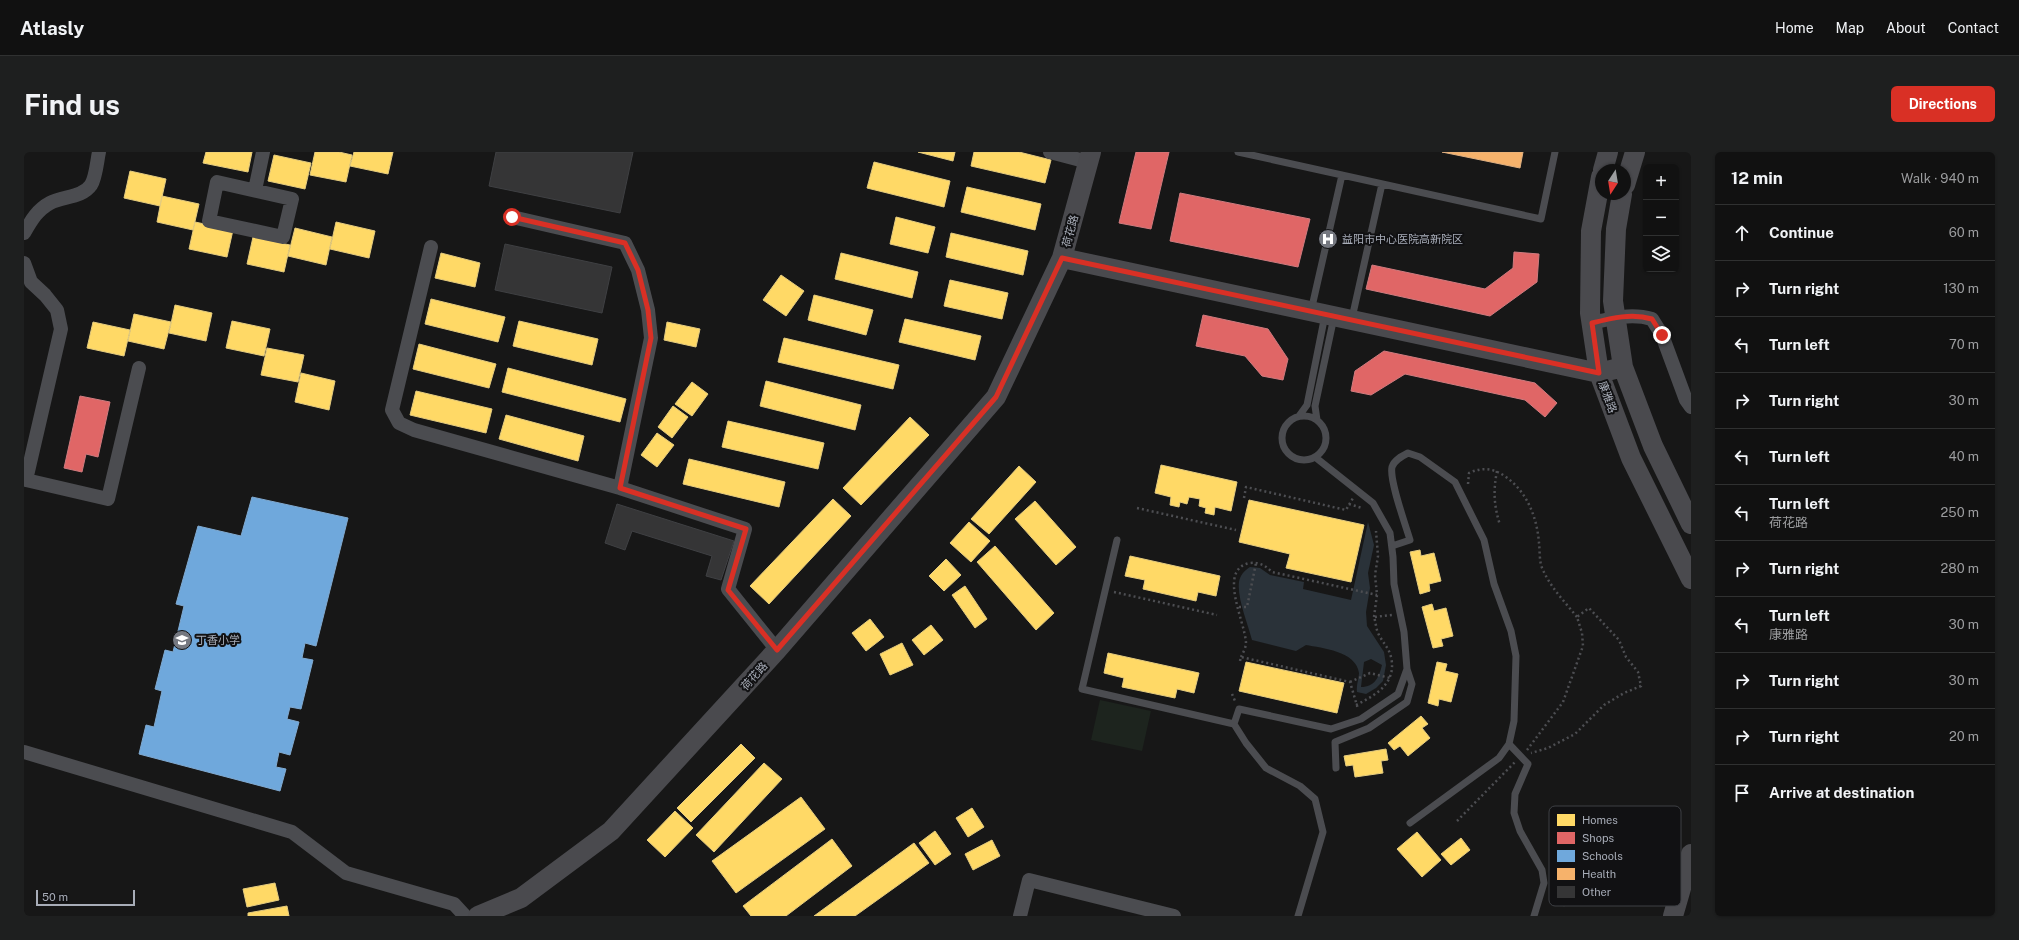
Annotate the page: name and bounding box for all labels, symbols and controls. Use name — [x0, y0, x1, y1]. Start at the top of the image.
text: Atlasly — [20, 17, 84, 39]
text: Home — [1775, 20, 1814, 36]
text: Map — [1836, 20, 1864, 36]
text: About — [1886, 20, 1926, 36]
text: Contact — [1948, 20, 1999, 36]
button: Directions — [1891, 86, 1995, 122]
text: Find us — [24, 88, 120, 121]
north arrow — [1595, 164, 1631, 200]
map controls — [1643, 164, 1679, 272]
button: + — [1643, 164, 1679, 200]
text: 12 min — [1731, 168, 1783, 188]
text: Walk · 940 m — [1901, 171, 1979, 186]
button: − — [1643, 200, 1679, 236]
route start — [503, 208, 521, 226]
street label: 荷花路 — [1060, 214, 1080, 248]
icon: ahead — [1731, 222, 1753, 244]
text: Continue — [1769, 224, 1834, 241]
text: 60 m — [1949, 225, 1979, 240]
hospital icon: 益阳市中心医院高新院区 — [1317, 228, 1339, 250]
place label: 益阳市中心医院高新院区 — [1342, 233, 1463, 245]
button: layers — [1643, 236, 1679, 272]
icon: right — [1731, 278, 1753, 300]
text: Turn right — [1769, 280, 1839, 297]
text: 130 m — [1943, 281, 1979, 296]
route end — [1653, 326, 1671, 344]
icon: left — [1731, 334, 1753, 356]
text: Turn left — [1769, 336, 1830, 353]
text: 70 m — [1949, 337, 1979, 352]
street label: 康雅路 — [1597, 379, 1619, 415]
icon: right — [1731, 390, 1753, 412]
text: Turn right — [1769, 392, 1839, 409]
text: 30 m — [1949, 393, 1979, 408]
icon: left — [1731, 446, 1753, 468]
text: Turn left — [1769, 448, 1830, 465]
text: 40 m — [1948, 449, 1979, 464]
text: Turn left — [1769, 495, 1830, 512]
icon: left — [1731, 502, 1753, 524]
text: 250 m — [1941, 505, 1979, 520]
text: 荷花路 — [1769, 515, 1808, 530]
icon: right — [1731, 558, 1753, 580]
text: Turn right — [1769, 560, 1839, 577]
text: 280 m — [1941, 561, 1979, 576]
text: Turn left — [1769, 607, 1830, 624]
icon: left — [1731, 614, 1753, 636]
text: 30 m — [1949, 617, 1979, 632]
text: 康雅路 — [1769, 627, 1808, 642]
school or university icon: 丁香小学 — [171, 629, 193, 651]
place label: 丁香小学 — [196, 634, 240, 646]
street label: 荷花路 — [739, 660, 769, 692]
icon: right — [1731, 670, 1753, 692]
text: Turn right — [1769, 672, 1839, 689]
text: 30 m — [1949, 673, 1979, 688]
icon: right — [1731, 726, 1753, 748]
text: Turn right — [1769, 728, 1839, 745]
text: 20 m — [1949, 729, 1979, 744]
icon: arrive — [1731, 782, 1753, 804]
text: Arrive at destination — [1769, 784, 1914, 801]
legend — [1549, 806, 1681, 906]
text: Homes — [1582, 814, 1618, 826]
text: Shops — [1582, 832, 1614, 844]
text: Schools — [1582, 850, 1623, 862]
text: Health — [1582, 868, 1616, 880]
text: Other — [1582, 886, 1611, 898]
scale bar — [36, 888, 135, 907]
text: 50 m — [42, 891, 68, 903]

